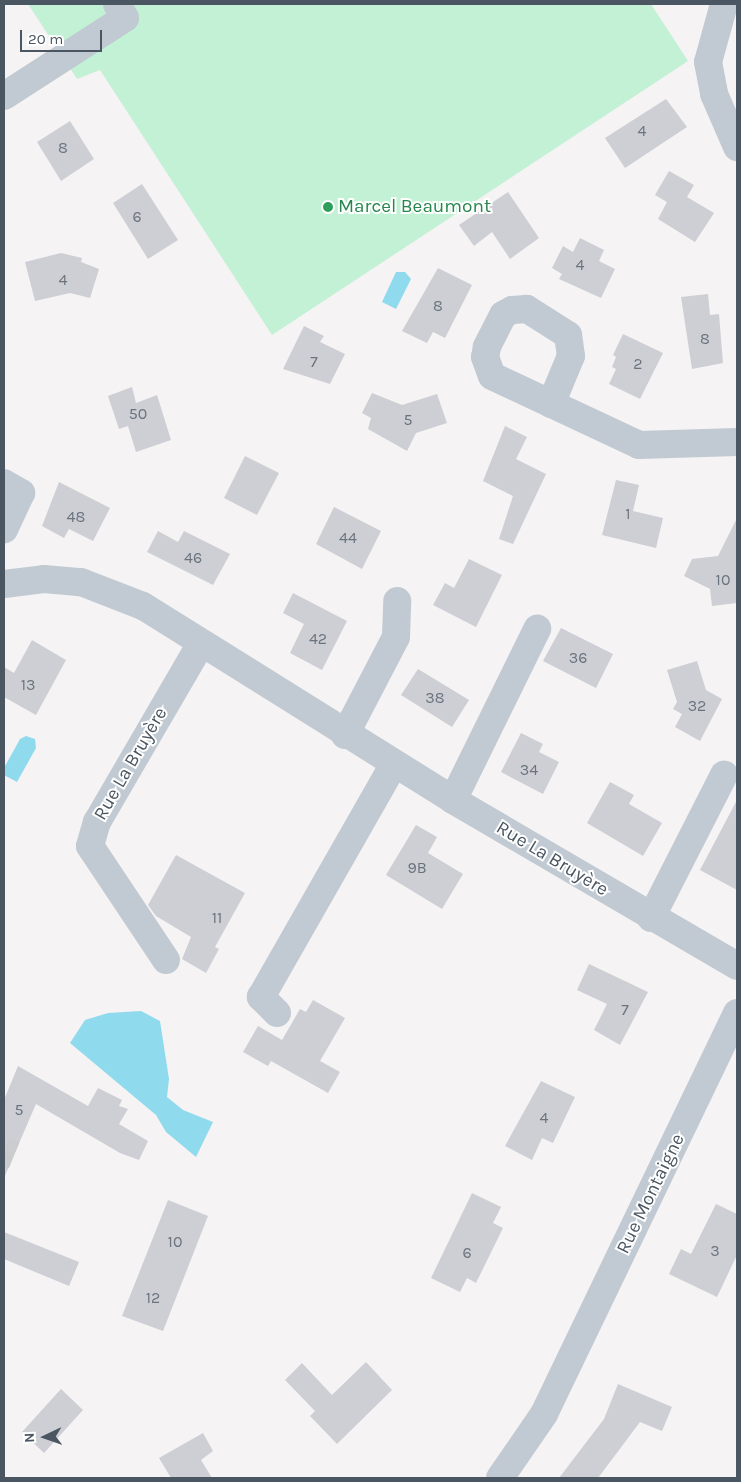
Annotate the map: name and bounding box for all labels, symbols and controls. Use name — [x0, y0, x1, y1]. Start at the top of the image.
scale bar — [22, 20, 105, 52]
text: 20 m — [28, 30, 63, 48]
house number: 4 — [638, 121, 646, 141]
house number: 8 — [58, 138, 68, 158]
place label: Marcel Beaumont — [338, 196, 491, 218]
marker: Marcel Beaumont — [322, 201, 334, 213]
house number: 6 — [132, 207, 142, 227]
house number: 4 — [576, 255, 584, 275]
house number: 4 — [59, 270, 67, 290]
house number: 8 — [433, 296, 443, 316]
house number: 8 — [700, 329, 710, 349]
house number: 7 — [310, 352, 318, 372]
house number: 2 — [633, 354, 643, 374]
house number: 50 — [129, 404, 147, 424]
house number: 5 — [403, 410, 413, 430]
house number: 1 — [625, 504, 631, 524]
house number: 48 — [67, 507, 85, 527]
house number: 44 — [339, 528, 357, 548]
house number: 46 — [184, 548, 202, 568]
house number: 10 — [716, 570, 730, 590]
house number: 42 — [309, 629, 327, 649]
house number: 36 — [569, 648, 587, 668]
house number: 13 — [21, 675, 35, 695]
house number: 38 — [425, 688, 445, 708]
house number: 32 — [688, 696, 706, 716]
street label: Rue La Bruyère — [89, 703, 173, 825]
house number: 34 — [520, 760, 538, 780]
street label: Rue La Bruyère — [492, 817, 612, 901]
house number: 9B — [407, 858, 427, 878]
house number: 11 — [212, 908, 222, 928]
house number: 7 — [621, 1000, 629, 1020]
house number: 5 — [14, 1100, 24, 1120]
house number: 4 — [540, 1108, 548, 1128]
street label: Rue Montaigne — [612, 1130, 690, 1258]
house number: 10 — [168, 1232, 182, 1252]
house number: 3 — [710, 1241, 720, 1261]
house number: 6 — [462, 1243, 472, 1263]
house number: 12 — [146, 1288, 160, 1308]
north arrow — [20, 1412, 70, 1462]
text: N — [21, 1432, 38, 1443]

